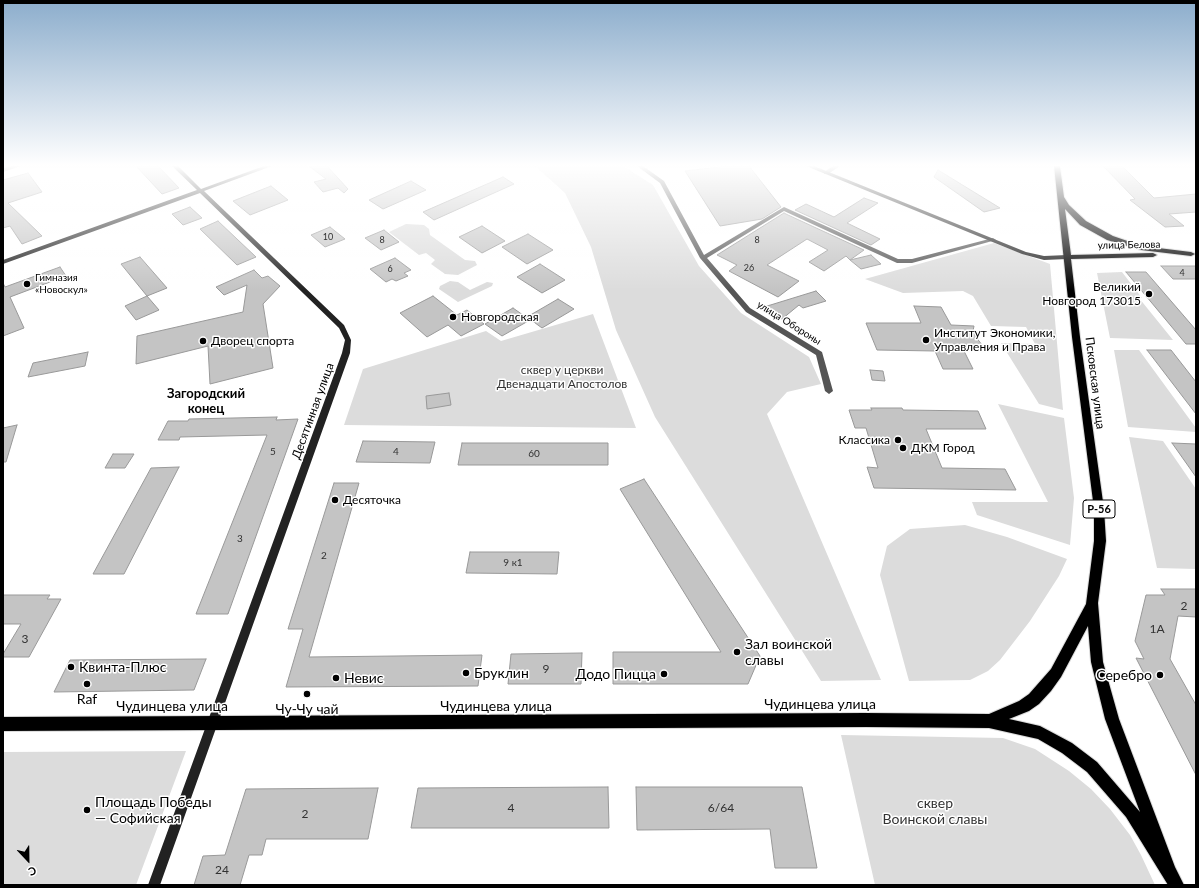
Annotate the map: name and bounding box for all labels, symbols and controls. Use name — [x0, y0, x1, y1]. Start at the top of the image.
house number: 10 — [323, 232, 333, 242]
house number: 8 — [379, 235, 385, 245]
house number: 8 — [754, 235, 760, 245]
street label: улица Белова — [1098, 238, 1160, 252]
house number: 26 — [744, 263, 754, 273]
house number: 6 — [387, 264, 393, 274]
house number: 4 — [1179, 268, 1185, 278]
place label: Гимназия «Новоскул» — [35, 272, 88, 296]
marker: Гимназия «Новоскул» — [22, 279, 32, 289]
place label: Великий Новгород 173015 — [1042, 280, 1141, 308]
marker: Великий Новгород 173015 — [1144, 289, 1154, 299]
street label: улица Обороны — [755, 298, 823, 348]
place label: Новгородская — [461, 310, 539, 324]
marker: Новгородская — [448, 312, 458, 322]
place label: Институт Экономики, Управления и Права — [934, 326, 1055, 354]
place label: Дворец спорта — [211, 334, 294, 348]
marker: Институт Экономики, Управления и Права — [921, 335, 931, 345]
marker: Дворец спорта — [198, 336, 208, 346]
street label: Псковская улица — [1082, 336, 1108, 430]
street label: Десятинная улица — [289, 361, 337, 461]
park label: сквер у церкви Двенадцати Апостолов — [497, 363, 627, 391]
district label: Загородский конец — [167, 386, 245, 417]
place label: Классика — [839, 433, 890, 447]
marker: Классика — [893, 435, 903, 445]
place label: ДКМ Город — [911, 441, 975, 455]
marker: ДКМ Город — [898, 443, 908, 453]
house number: 5 — [270, 446, 276, 458]
house number: 4 — [393, 446, 399, 458]
house number: 60 — [528, 448, 540, 460]
place label: Десяточка — [343, 493, 401, 507]
marker: Десяточка — [330, 495, 340, 505]
road number: Р-56 — [1083, 500, 1115, 518]
house number: 3 — [237, 533, 243, 545]
house number: 2 — [321, 550, 327, 562]
house number: 9 к1 — [503, 557, 523, 569]
house number: 2 — [1181, 599, 1187, 613]
house number: 1А — [1149, 622, 1165, 636]
house number: 3 — [22, 632, 28, 646]
place label: Зал воинской славы — [745, 636, 832, 668]
marker: Зал воинской славы — [732, 647, 742, 657]
place label: Квинта-Плюс — [79, 659, 166, 675]
marker: Квинта-Плюс — [66, 662, 76, 672]
house number: 9 — [543, 662, 549, 676]
place label: Бруклин — [474, 665, 529, 681]
place label: Додо Пицца — [576, 666, 656, 682]
place label: Серебро — [1096, 667, 1152, 683]
marker: Бруклин — [461, 668, 471, 678]
marker: Додо Пицца — [659, 669, 669, 679]
place label: Невис — [344, 670, 384, 686]
marker: Серебро — [1155, 670, 1165, 680]
marker: Невис — [331, 673, 341, 683]
marker: Raf — [82, 679, 92, 689]
marker: Чу-Чу чай — [302, 689, 312, 699]
place label: Raf — [77, 691, 97, 707]
street label: Чудинцева улица — [764, 696, 876, 712]
street label: Чудинцева улица — [116, 698, 228, 714]
street label: Чудинцева улица — [440, 698, 552, 714]
place label: Чу-Чу чай — [275, 701, 339, 717]
place label: Площадь Победы — Софийская — [95, 794, 212, 826]
park label: сквер Воинской славы — [883, 795, 987, 828]
house number: 4 — [508, 801, 514, 815]
house number: 6/64 — [708, 801, 734, 815]
marker: Площадь Победы — Софийская — [82, 805, 92, 815]
house number: 2 — [302, 807, 308, 821]
north arrow — [8, 840, 48, 880]
house number: 24 — [215, 863, 229, 877]
text: С — [27, 864, 38, 879]

